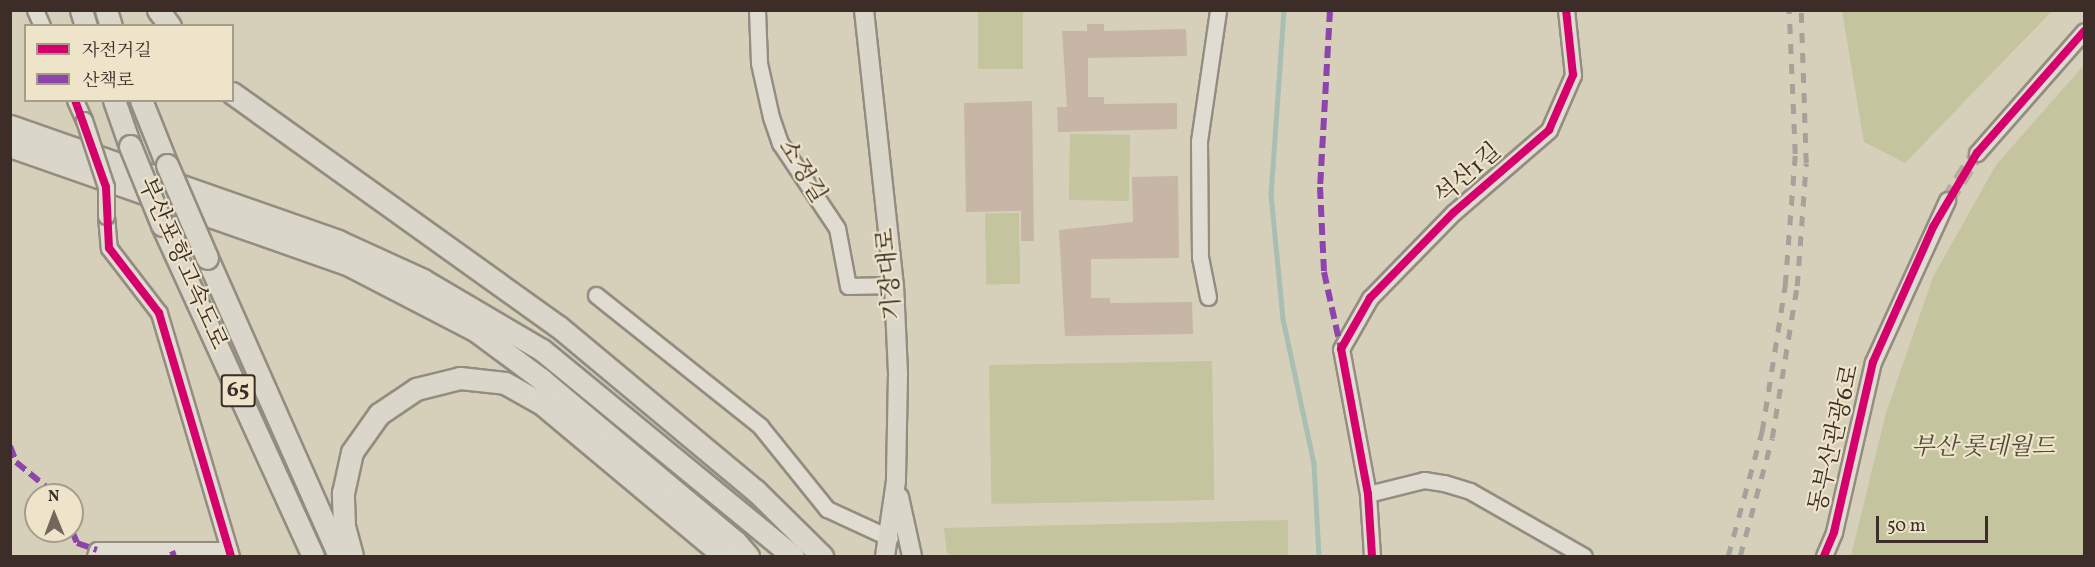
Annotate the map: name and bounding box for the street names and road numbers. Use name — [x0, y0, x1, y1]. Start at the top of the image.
street label: 소정길 — [770, 135, 832, 209]
street label: 석산1길 — [1430, 138, 1508, 212]
street label: 부산포항고속도로 — [130, 173, 232, 355]
street label: 기장대로 — [873, 227, 909, 321]
street label: 동부산관광6로 — [1805, 362, 1867, 516]
road number: 65 — [220, 372, 256, 410]

